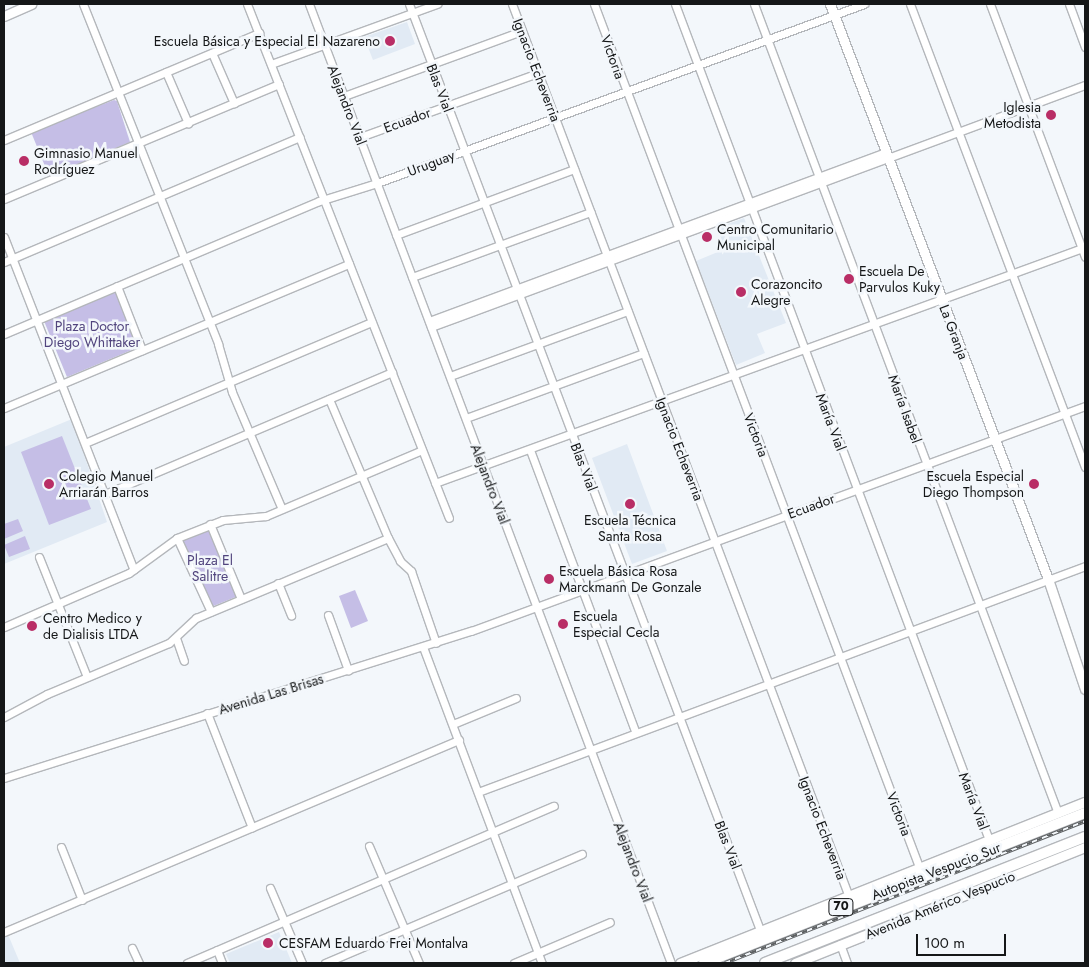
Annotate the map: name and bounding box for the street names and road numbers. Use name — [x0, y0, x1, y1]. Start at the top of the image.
street label: Ignacio Echeverria — [510, 16, 564, 124]
street label: Victoria — [597, 33, 629, 81]
street label: Blas Vial — [423, 61, 457, 115]
street label: Alejandro Vial — [324, 63, 370, 147]
street label: Ecuador — [381, 104, 433, 136]
street label: Uruguay — [405, 146, 457, 180]
street label: La Granja — [936, 302, 972, 362]
street label: María Isabel — [885, 372, 925, 446]
street label: María Vial — [812, 391, 850, 453]
street label: Ignacio Echeverria — [653, 395, 707, 503]
street label: Victoria — [740, 411, 772, 459]
street label: Blas Vial — [567, 440, 601, 494]
street label: Alejandro Vial — [467, 442, 513, 526]
street label: Ecuador — [785, 490, 837, 522]
street label: Avenida Las Brisas — [217, 670, 325, 718]
street label: María Vial — [955, 770, 993, 832]
street label: Ignacio Echeverria — [796, 774, 850, 882]
street label: Victoria — [883, 790, 915, 838]
street label: Blas Vial — [711, 818, 745, 872]
street label: Alejandro Vial — [610, 820, 656, 904]
street label: Autopista Vespucio Sur — [869, 839, 1003, 903]
street label: Avenida Américo Vespucio — [863, 867, 1017, 943]
road number: 70 — [827, 898, 855, 916]

